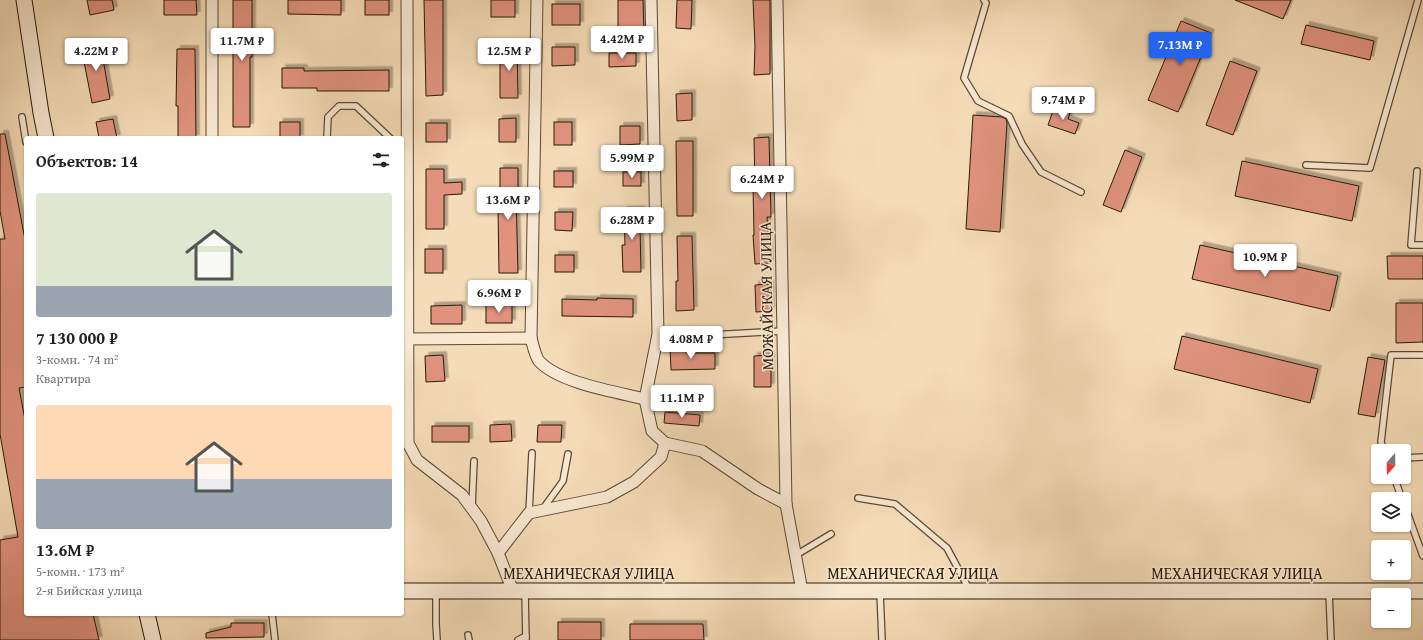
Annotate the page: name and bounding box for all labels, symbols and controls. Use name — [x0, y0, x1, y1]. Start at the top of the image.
pin: 4.42M ₽ — [585, 26, 659, 60]
pin: 11.7M ₽ — [205, 28, 279, 62]
text: 4.42M ₽ — [600, 29, 644, 48]
text: 11.7M ₽ — [220, 31, 264, 50]
pin: 7.13M ₽ — [1143, 32, 1217, 66]
text: 7.13M ₽ — [1158, 35, 1202, 54]
pin: 4.22M ₽ — [59, 38, 133, 72]
pin: 12.5M ₽ — [472, 38, 546, 72]
text: 4.22M ₽ — [74, 41, 118, 60]
text: 12.5M ₽ — [487, 41, 531, 60]
pin: 9.74M ₽ — [1026, 87, 1100, 121]
text: 9.74M ₽ — [1041, 90, 1085, 109]
pin: 5.99M ₽ — [595, 145, 669, 179]
text: Объектов: 14 — [36, 148, 138, 173]
text: 5.99M ₽ — [610, 148, 654, 167]
icon: filters — [370, 149, 392, 171]
pin: 6.24M ₽ — [725, 166, 799, 200]
text: 6.24M ₽ — [740, 169, 784, 188]
pin: 13.6M ₽ — [471, 187, 545, 221]
text: 13.6M ₽ — [486, 190, 530, 209]
pin: 6.28M ₽ — [595, 207, 669, 241]
text: 6.28M ₽ — [610, 210, 654, 229]
icon: home — [178, 219, 250, 291]
street label: МОЖАЙСКАЯ УЛИЦА — [753, 221, 779, 371]
pin: 10.9M ₽ — [1228, 244, 1302, 278]
text: 10.9M ₽ — [1243, 247, 1287, 266]
pin: 6.96M ₽ — [462, 280, 536, 314]
text: 6.96M ₽ — [477, 283, 521, 302]
text: 7 130 000 ₽ — [36, 325, 118, 350]
pin: 4.08M ₽ — [654, 326, 728, 360]
text: 4.08M ₽ — [669, 329, 713, 348]
text: 3-комн. · 74 m² — [36, 350, 118, 369]
text: Квартира — [36, 369, 91, 388]
pin: 11.1M ₽ — [645, 385, 719, 419]
text: 11.1M ₽ — [660, 388, 704, 407]
icon: home — [178, 431, 250, 503]
north arrow — [1371, 444, 1411, 484]
map controls — [1371, 444, 1411, 628]
button: layers — [1371, 492, 1411, 532]
text: 13.6M ₽ — [36, 537, 94, 562]
button: + — [1371, 540, 1411, 580]
street label: МЕХАНИЧЕСКАЯ УЛИЦА — [503, 561, 675, 585]
street label: МЕХАНИЧЕСКАЯ УЛИЦА — [827, 561, 999, 585]
street label: МЕХАНИЧЕСКАЯ УЛИЦА — [1151, 561, 1323, 585]
text: 5-комн. · 173 m² — [36, 562, 125, 581]
text: 2-я Бийская улица — [36, 581, 142, 600]
button: − — [1371, 588, 1411, 628]

